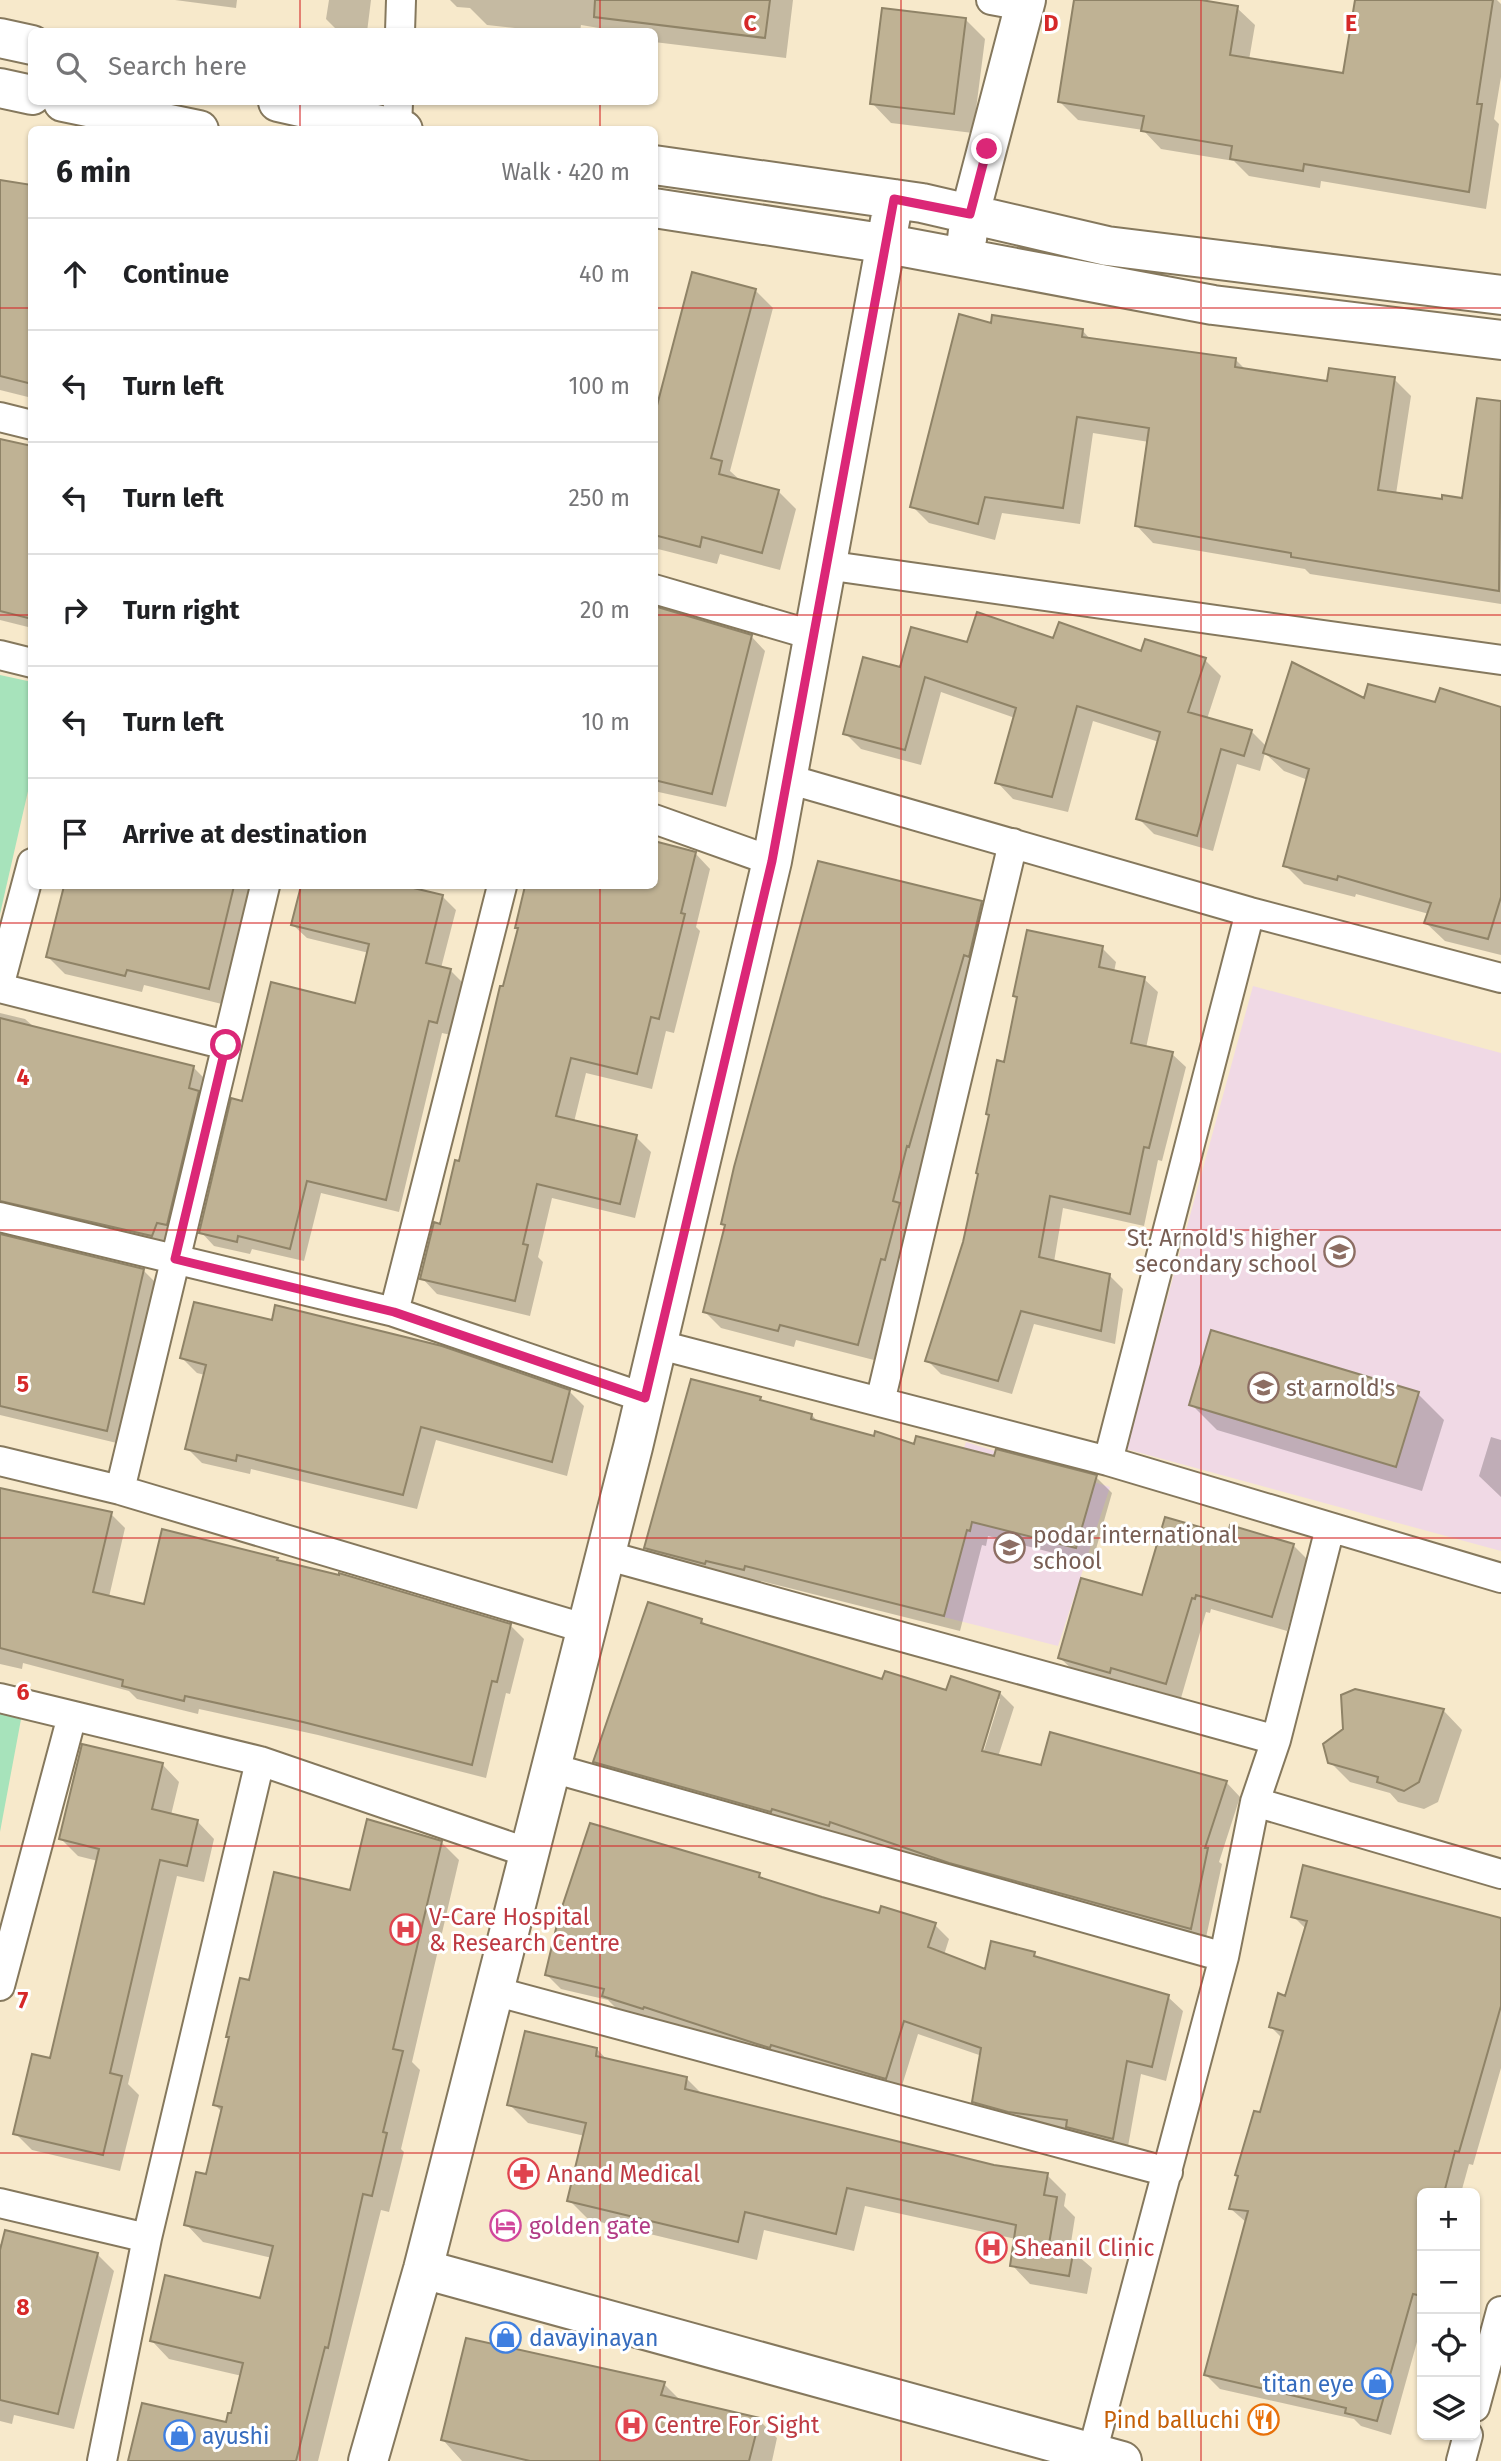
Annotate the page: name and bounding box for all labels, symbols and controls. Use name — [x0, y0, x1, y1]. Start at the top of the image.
text: C — [743, 9, 757, 37]
text: D — [1044, 9, 1059, 37]
text: E — [1345, 9, 1357, 37]
search box — [28, 28, 658, 105]
icon: search — [52, 48, 90, 86]
text: Search here — [108, 51, 247, 82]
route end — [971, 133, 1002, 164]
text: 6 min — [56, 154, 131, 190]
text: Walk · 420 m — [501, 158, 630, 186]
icon: ahead — [56, 255, 94, 293]
text: Continue — [123, 259, 229, 290]
text: 40 m — [579, 260, 630, 288]
icon: left — [56, 367, 94, 405]
text: Turn left — [123, 371, 224, 402]
text: 100 m — [569, 372, 630, 400]
icon: left — [56, 479, 94, 517]
text: Turn left — [123, 483, 224, 514]
text: 250 m — [568, 484, 630, 512]
icon: right — [56, 591, 94, 629]
text: Turn right — [123, 595, 240, 626]
text: 20 m — [580, 596, 630, 624]
icon: left — [56, 703, 94, 741]
text: Turn left — [123, 707, 224, 738]
text: 10 m — [581, 708, 630, 736]
icon: arrive — [56, 815, 94, 853]
text: Arrive at destination — [123, 819, 367, 850]
route start — [210, 1029, 241, 1060]
text: 4 — [17, 1063, 30, 1091]
place label: St. Arnold's higher secondary school — [1127, 1224, 1317, 1278]
school or university icon: St. Arnold's higher secondary school — [1323, 1234, 1357, 1268]
text: 5 — [17, 1370, 29, 1398]
school or university icon: st arnold's — [1246, 1371, 1280, 1405]
place label: st arnold's — [1286, 1374, 1395, 1402]
place label: podar international school — [1033, 1521, 1238, 1575]
school or university icon: podar international school — [993, 1531, 1027, 1565]
text: 6 — [17, 1678, 30, 1706]
place label: V-Care Hospital & Research Centre — [429, 1903, 620, 1957]
hospital icon: V-Care Hospital & Research Centre — [389, 1913, 423, 1947]
text: 7 — [18, 1986, 29, 2014]
pharmacy icon: Anand Medical — [507, 2157, 541, 2191]
place label: Anand Medical — [547, 2160, 700, 2188]
map controls — [1417, 2188, 1480, 2440]
button: + — [1417, 2188, 1480, 2251]
hotel icon: golden gate — [489, 2209, 523, 2243]
place label: golden gate — [529, 2212, 651, 2240]
hospital icon: Sheanil Clinic — [974, 2231, 1008, 2265]
place label: Sheanil Clinic — [1014, 2234, 1154, 2262]
button: − — [1417, 2251, 1480, 2314]
text: 8 — [16, 2293, 30, 2321]
button: locate — [1417, 2314, 1480, 2377]
shop icon: davayinayan — [489, 2321, 523, 2355]
place label: davayinayan — [529, 2324, 658, 2352]
shop icon: titan eye — [1360, 2367, 1394, 2401]
place label: titan eye — [1263, 2370, 1354, 2398]
button: layers — [1417, 2377, 1480, 2440]
restaurant icon: Pind balluchi — [1246, 2403, 1280, 2437]
place label: Pind balluchi — [1103, 2406, 1240, 2434]
hospital icon: Centre For Sight — [614, 2408, 648, 2442]
place label: Centre For Sight — [654, 2411, 820, 2439]
shop icon: ayushi — [162, 2419, 196, 2453]
place label: ayushi — [202, 2422, 270, 2450]

